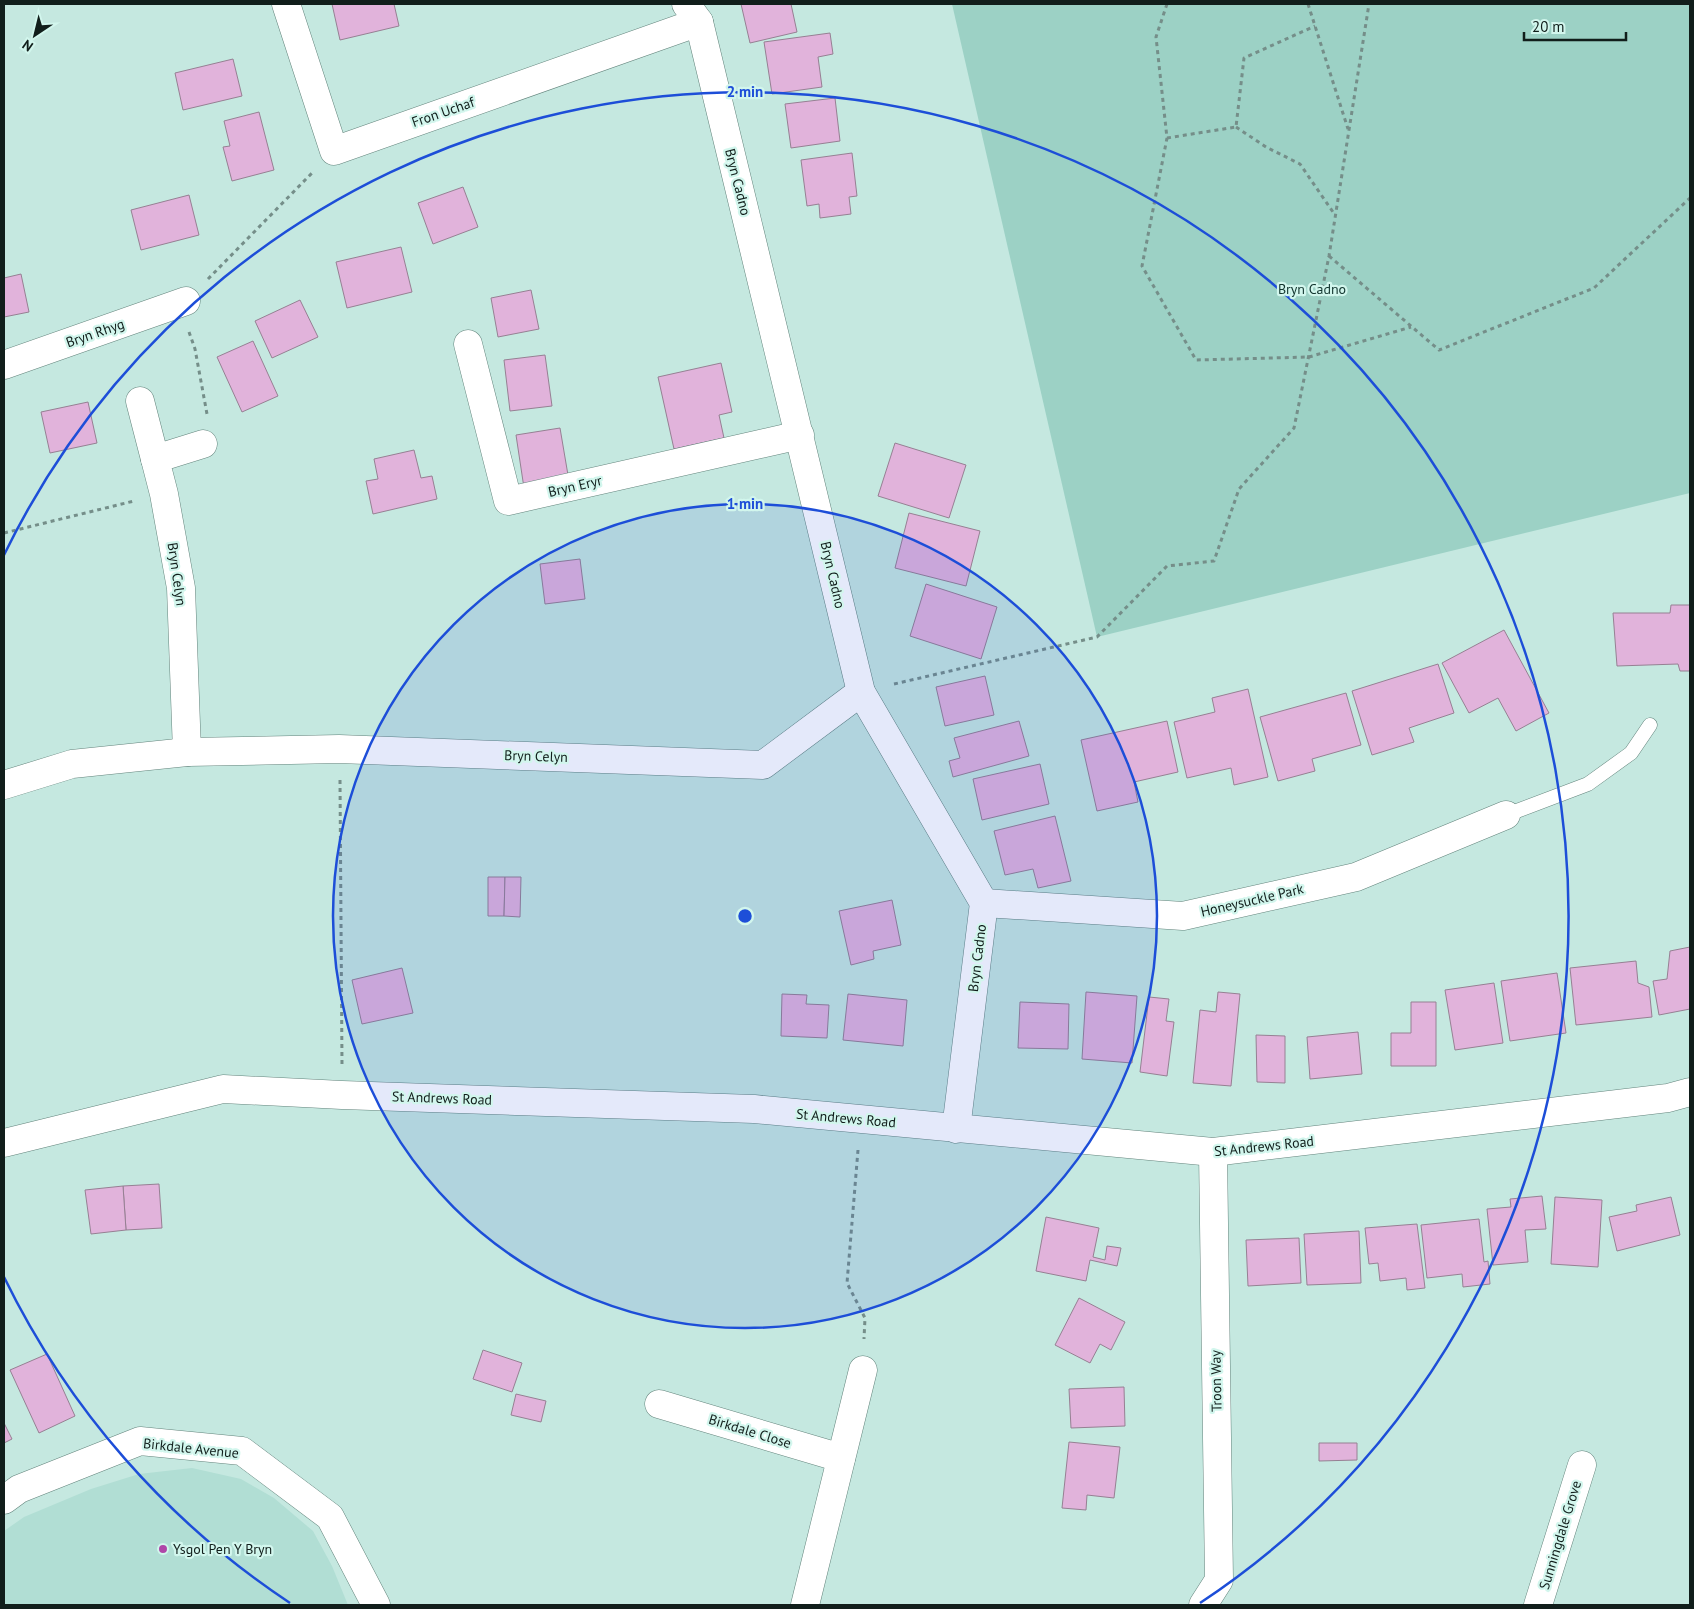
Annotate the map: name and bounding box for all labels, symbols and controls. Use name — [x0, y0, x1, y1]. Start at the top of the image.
north arrow — [10, 10, 60, 60]
scale bar — [1524, 10, 1626, 42]
text: 20 m — [1532, 17, 1565, 36]
text: N — [19, 36, 36, 56]
text: 2 min — [727, 82, 763, 101]
street label: Fron Uchaf — [409, 93, 477, 131]
street label: Bryn Cadno — [721, 147, 755, 217]
park label: Bryn Cadno — [1278, 280, 1346, 298]
street label: Bryn Rhyg — [63, 315, 127, 351]
street label: Bryn Eryr — [546, 471, 604, 501]
text: 1 min — [727, 494, 763, 513]
street label: Bryn Cadno — [817, 540, 849, 610]
street label: Bryn Celyn — [164, 541, 190, 607]
street label: Bryn Celyn — [504, 746, 568, 766]
street label: Honeysuckle Park — [1199, 879, 1305, 921]
centre of rings — [736, 907, 754, 925]
street label: Bryn Cadno — [964, 923, 990, 993]
street label: St Andrews Road — [392, 1087, 492, 1109]
street label: St Andrews Road — [795, 1105, 897, 1131]
street label: St Andrews Road — [1213, 1132, 1315, 1160]
street label: Troon Way — [1206, 1350, 1226, 1412]
street label: Birkdale Close — [707, 1410, 793, 1452]
street label: Birkdale Avenue — [142, 1434, 240, 1462]
street label: Sunningdale Grove — [1535, 1478, 1585, 1592]
place label: Ysgol Pen Y Bryn — [173, 1540, 272, 1558]
marker: Ysgol Pen Y Bryn — [157, 1543, 169, 1555]

